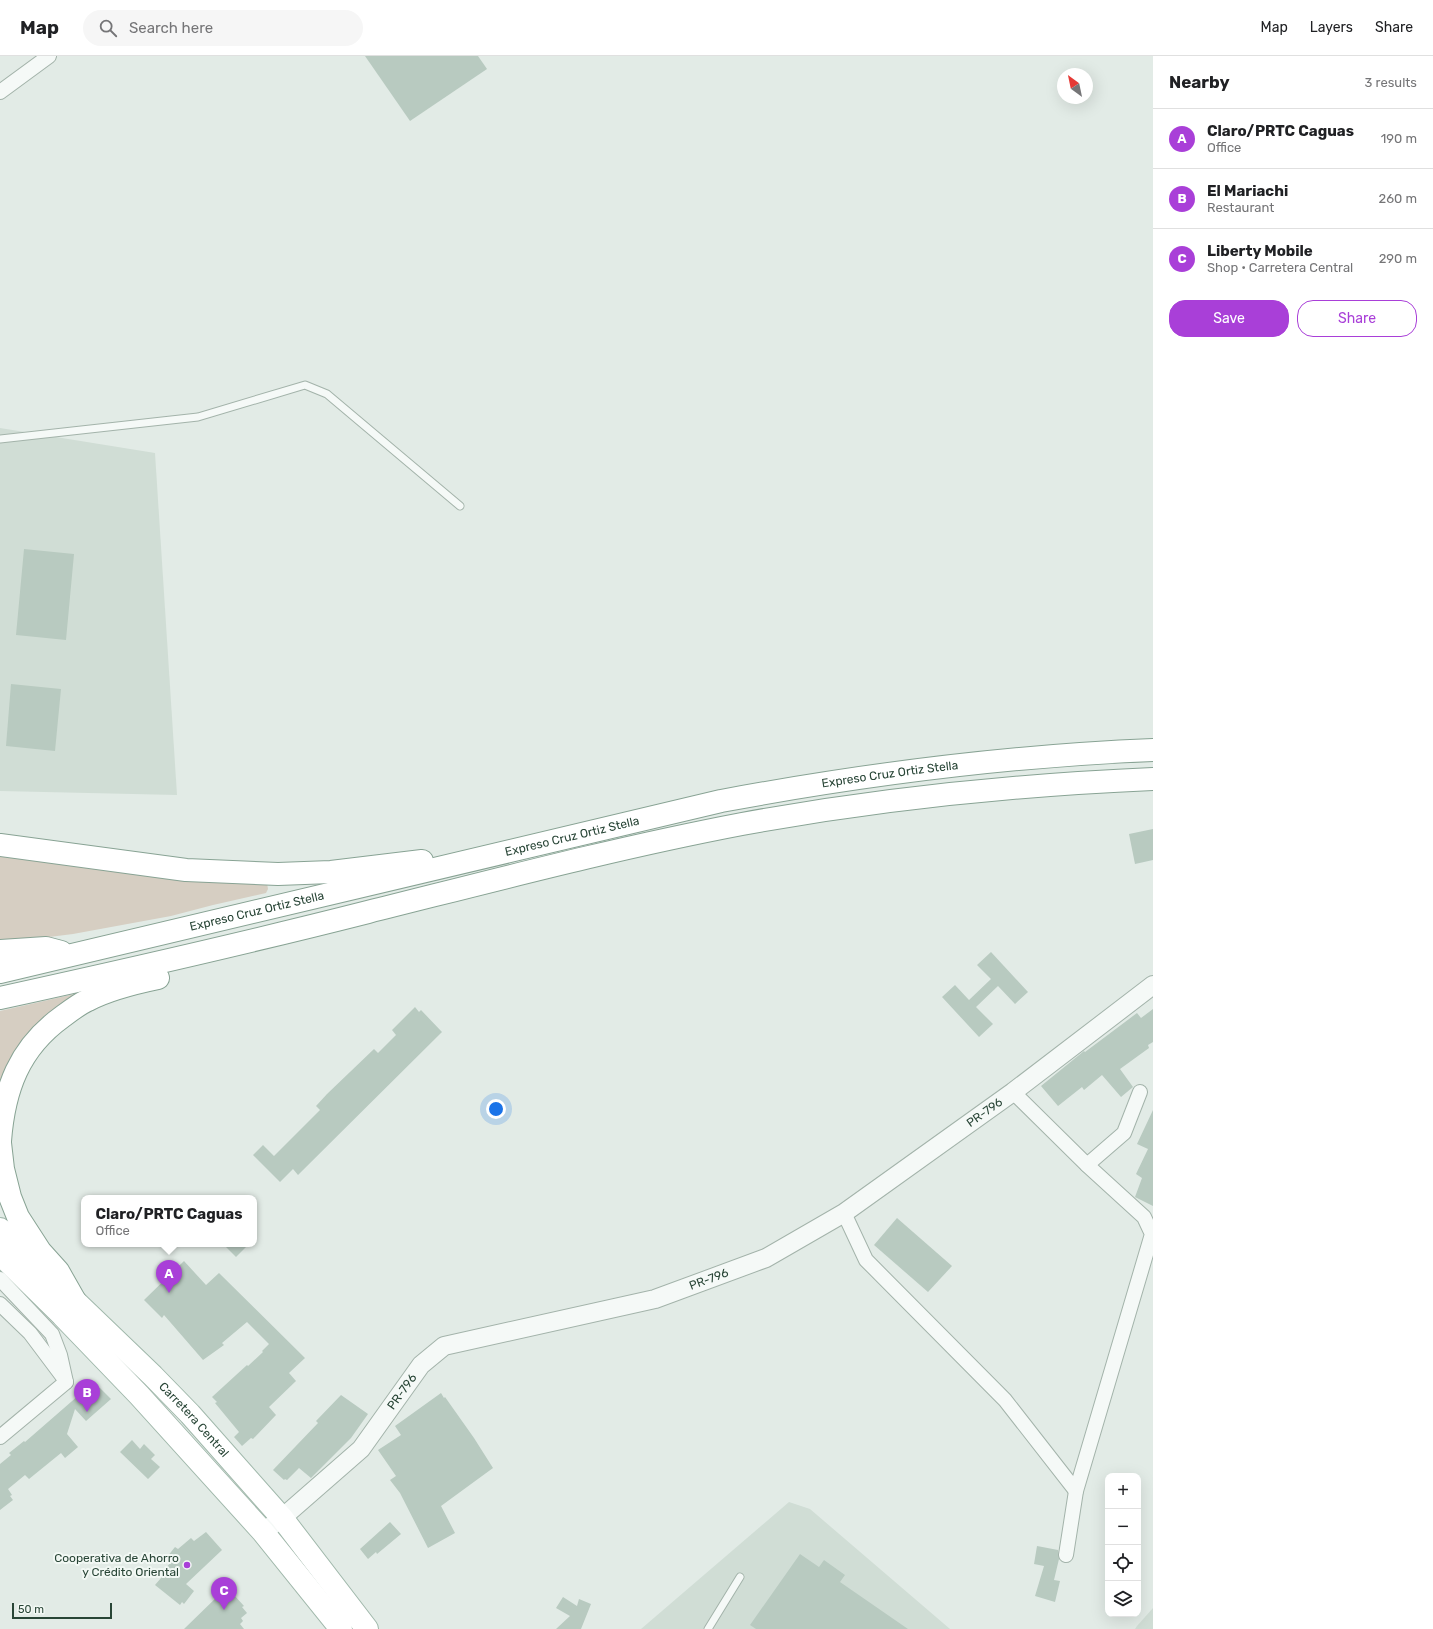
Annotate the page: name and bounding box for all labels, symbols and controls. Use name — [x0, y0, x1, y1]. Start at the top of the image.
search box — [83, 10, 363, 46]
text: Map — [20, 16, 59, 39]
icon: search — [97, 17, 119, 39]
text: Search here — [129, 19, 213, 37]
text: Map — [1261, 19, 1288, 36]
text: Layers — [1310, 19, 1353, 36]
text: Share — [1375, 19, 1413, 36]
north arrow — [1057, 68, 1093, 104]
text: Nearby — [1169, 72, 1230, 92]
text: 3 results — [1365, 75, 1417, 90]
text: Claro/PRTC Caguas — [1207, 122, 1354, 140]
text: A — [1177, 131, 1187, 146]
text: 190 m — [1381, 131, 1417, 146]
text: Office — [1207, 140, 1241, 155]
text: El Mariachi — [1207, 182, 1288, 200]
text: B — [1177, 191, 1187, 206]
text: 260 m — [1379, 191, 1417, 206]
text: Restaurant — [1207, 200, 1274, 215]
text: Liberty Mobile — [1207, 242, 1313, 260]
text: C — [1177, 251, 1187, 266]
text: 290 m — [1379, 251, 1417, 266]
text: Shop · Carretera Central — [1207, 260, 1353, 275]
button: Save — [1169, 300, 1289, 337]
button: Share — [1297, 300, 1417, 337]
street label: Expreso Cruz Ortiz Stella — [821, 758, 959, 791]
street label: Expreso Cruz Ortiz Stella — [504, 814, 641, 859]
street label: Expreso Cruz Ortiz Stella — [188, 888, 325, 934]
street label: PR-796 — [964, 1095, 1005, 1130]
your location — [486, 1099, 506, 1119]
popup — [81, 1195, 257, 1247]
text: Claro/PRTC Caguas — [96, 1205, 243, 1223]
text: Office — [96, 1223, 130, 1238]
pin: A — [156, 1260, 182, 1293]
street label: PR-796 — [687, 1266, 730, 1293]
street label: PR-796 — [384, 1371, 420, 1412]
pin: B — [74, 1379, 100, 1412]
street label: Carretera Central — [156, 1379, 232, 1460]
map controls — [1105, 1473, 1141, 1617]
button: + — [1105, 1473, 1141, 1509]
button: − — [1105, 1509, 1141, 1545]
button: locate — [1105, 1545, 1141, 1581]
place label: Cooperativa de Ahorro y Crédito Oriental — [54, 1551, 179, 1579]
marker: Cooperativa de Ahorro y Crédito Oriental — [182, 1560, 192, 1570]
pin: C — [211, 1577, 237, 1610]
button: layers — [1105, 1581, 1141, 1617]
scale bar — [12, 1601, 112, 1620]
text: 50 m — [18, 1603, 44, 1616]

